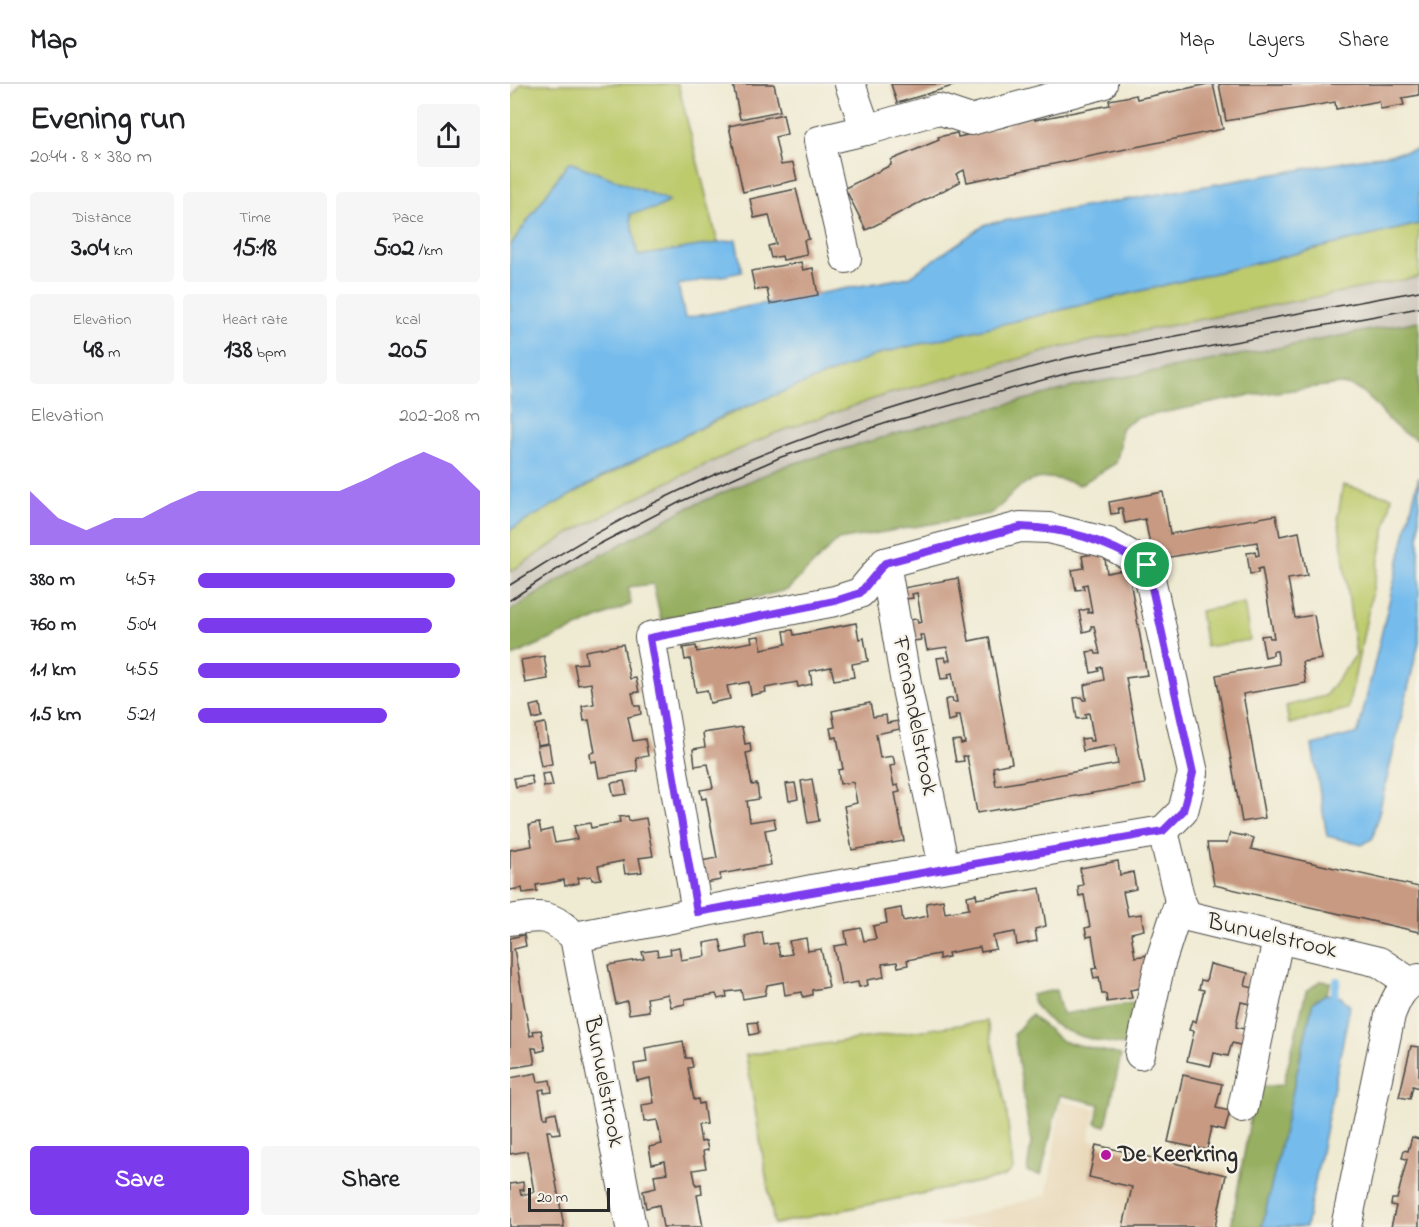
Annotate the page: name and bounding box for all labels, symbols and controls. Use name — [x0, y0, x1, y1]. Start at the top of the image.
text: Map — [30, 21, 77, 62]
text: Map — [1179, 26, 1215, 56]
text: Layers — [1248, 26, 1305, 56]
text: Share — [1338, 26, 1389, 56]
text: Evening run — [30, 96, 185, 144]
button: share — [417, 104, 480, 167]
text: 20:44 · 8 × 380 m — [30, 143, 152, 172]
text: Distance — [73, 206, 131, 230]
text: Time — [239, 206, 271, 230]
text: Pace — [392, 206, 424, 230]
text: 3.04 — [71, 230, 109, 268]
text: 15:18 — [233, 230, 277, 268]
text: 5:02 — [373, 230, 414, 268]
text: km — [109, 239, 133, 263]
text: /km — [414, 239, 443, 263]
text: Elevation — [73, 308, 131, 332]
text: Heart rate — [222, 308, 288, 332]
text: kcal — [395, 308, 421, 332]
text: 48 — [84, 332, 104, 370]
text: 138 — [224, 332, 253, 370]
text: 205 — [388, 332, 428, 370]
text: m — [104, 341, 120, 365]
text: bpm — [253, 341, 286, 365]
text: Elevation — [30, 402, 104, 431]
text: 202–208 m — [399, 402, 480, 431]
pin — [1121, 539, 1172, 590]
icon: arrive — [1130, 548, 1163, 581]
text: 380 m — [30, 566, 75, 595]
text: 4:57 — [126, 566, 156, 595]
text: 760 m — [30, 611, 76, 640]
text: 5:04 — [126, 611, 156, 640]
street label: Fernandelstrook — [881, 633, 947, 799]
text: 1.1 km — [30, 656, 76, 685]
text: 4:55 — [126, 656, 159, 685]
text: 1.5 km — [30, 701, 81, 730]
text: 5:21 — [126, 701, 155, 730]
street label: Bunuelstrook — [1203, 905, 1341, 969]
street label: Bunuelstrook — [573, 1013, 633, 1151]
place label: De Keerkring — [1117, 1138, 1238, 1174]
button: Save — [30, 1146, 249, 1215]
button: Share — [261, 1146, 480, 1215]
marker: De Keerkring — [1099, 1148, 1113, 1162]
scale bar — [528, 1185, 610, 1212]
text: 20 m — [537, 1186, 568, 1210]

